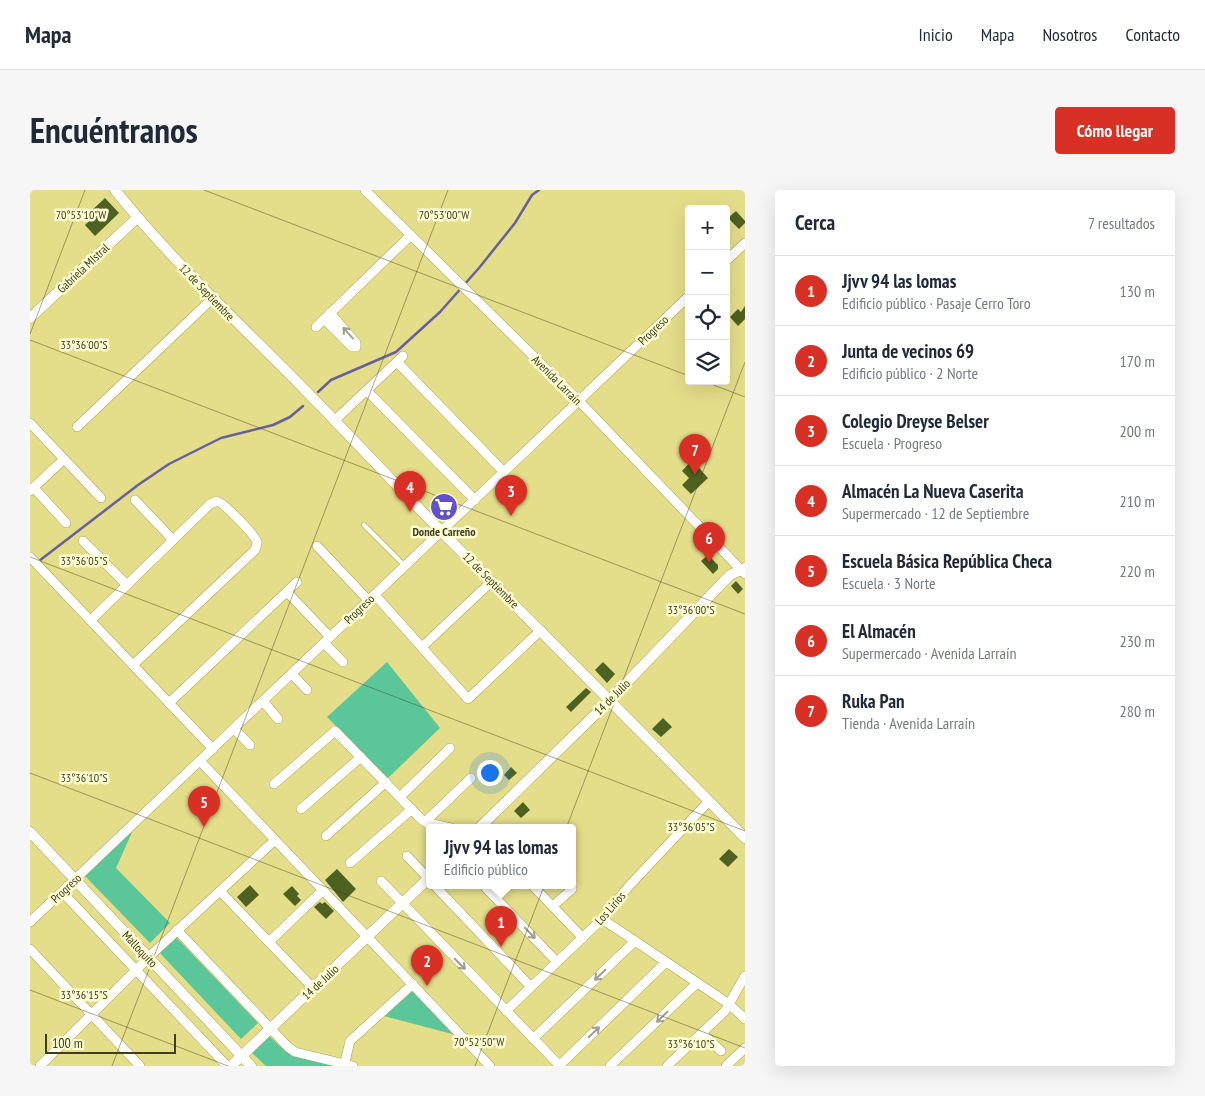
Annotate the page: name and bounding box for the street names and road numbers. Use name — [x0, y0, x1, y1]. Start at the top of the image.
street label: Gabriela MIstral — [54, 240, 112, 296]
street label: 12 de Septiembre — [176, 260, 238, 324]
street label: Progreso — [635, 312, 671, 348]
street label: Avenida Larraín — [529, 352, 585, 408]
street label: 12 de Septiembre — [460, 549, 522, 611]
street label: Progreso — [341, 591, 377, 627]
street label: 14 de Julio — [591, 676, 633, 718]
street label: Progreso — [48, 870, 84, 906]
street label: Los Lirios — [592, 888, 628, 928]
street label: Malloquito — [119, 928, 161, 970]
street label: 14 de Julio — [299, 961, 341, 1003]

